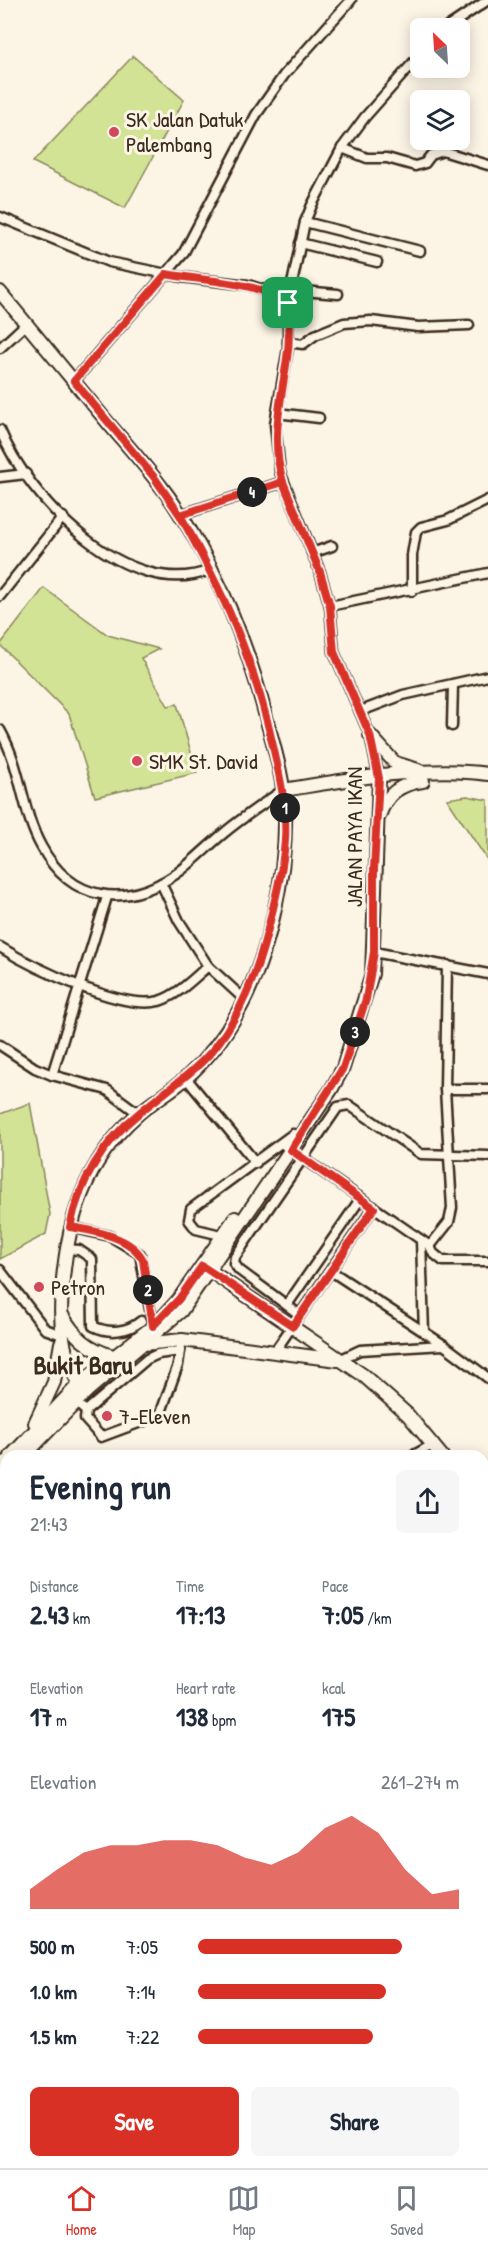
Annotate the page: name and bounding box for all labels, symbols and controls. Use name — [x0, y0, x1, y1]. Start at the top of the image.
north arrow — [410, 18, 470, 78]
map controls — [410, 18, 470, 150]
button: layers — [410, 90, 470, 150]
place label: SK Jalan Datuk Palembang — [126, 104, 243, 159]
marker: SK Jalan Datuk Palembang — [107, 125, 121, 139]
pin — [262, 277, 313, 328]
icon: arrive — [271, 286, 304, 319]
pin: 4 — [237, 477, 267, 507]
text: 4 — [249, 481, 255, 503]
place label: SMK St. David — [149, 746, 258, 776]
marker: SMK St. David — [130, 754, 144, 768]
street label: JALAN PAYA IKAN — [339, 767, 369, 907]
pin: 1 — [270, 793, 300, 823]
text: 1 — [282, 797, 288, 819]
pin: 3 — [340, 1017, 370, 1047]
text: 3 — [351, 1021, 359, 1043]
place label: Petron — [51, 1272, 105, 1302]
pin: 2 — [133, 1275, 163, 1305]
text: 2 — [144, 1279, 152, 1301]
marker: Petron — [32, 1280, 46, 1294]
district label: Bukit Baru — [34, 1347, 133, 1382]
place label: 7-Eleven — [119, 1401, 191, 1431]
marker: 7-Eleven — [100, 1409, 114, 1423]
text: Evening run — [30, 1465, 171, 1509]
button: share — [396, 1470, 459, 1533]
text: 21:43 — [30, 1510, 68, 1537]
text: Distance — [30, 1575, 79, 1597]
text: Time — [176, 1575, 204, 1597]
text: Pace — [322, 1575, 349, 1597]
text: 2.43 — [30, 1597, 69, 1632]
text: 17:13 — [176, 1597, 225, 1632]
text: 7:05 — [322, 1597, 364, 1632]
text: km — [69, 1607, 90, 1629]
text: /km — [364, 1607, 392, 1629]
text: Elevation — [30, 1677, 83, 1699]
text: Heart rate — [176, 1677, 236, 1699]
text: kcal — [322, 1677, 345, 1699]
text: 17 — [30, 1699, 52, 1734]
text: 138 — [176, 1699, 208, 1734]
text: 175 — [322, 1699, 355, 1734]
text: m — [52, 1709, 67, 1731]
text: bpm — [208, 1709, 236, 1731]
text: Elevation — [30, 1768, 96, 1795]
text: 261–274 m — [381, 1768, 459, 1795]
text: 500 m — [30, 1933, 75, 1960]
text: 7:05 — [126, 1933, 158, 1960]
text: 1.0 km — [30, 1978, 77, 2005]
text: 7:14 — [126, 1978, 155, 2005]
text: 1.5 km — [30, 2023, 77, 2050]
text: 7:22 — [126, 2023, 159, 2050]
button: Save — [30, 2087, 239, 2156]
button: Share — [251, 2087, 459, 2156]
tab: Home — [65, 2182, 98, 2240]
tab: Map — [227, 2182, 260, 2240]
tab: Saved — [390, 2182, 423, 2240]

